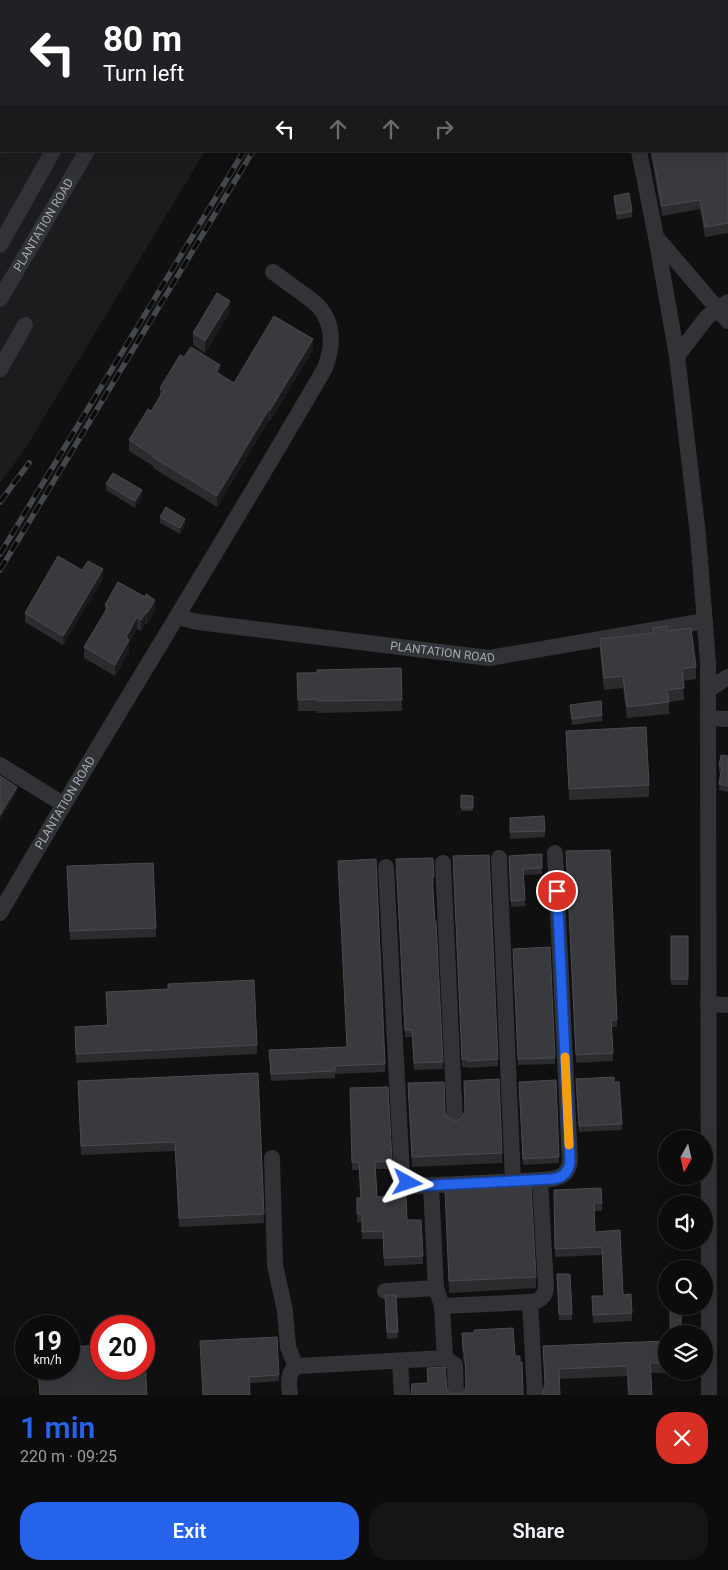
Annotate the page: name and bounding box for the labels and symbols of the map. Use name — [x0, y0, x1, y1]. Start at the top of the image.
street label: PLANTATION ROAD — [11, 176, 76, 274]
street label: PLANTATION ROAD — [389, 639, 496, 665]
street label: PLANTATION ROAD — [32, 754, 98, 852]
pin — [536, 870, 578, 912]
north arrow — [658, 1130, 712, 1185]
position arrow — [381, 1156, 433, 1208]
speed limit sign: 20 — [90, 1315, 155, 1380]

